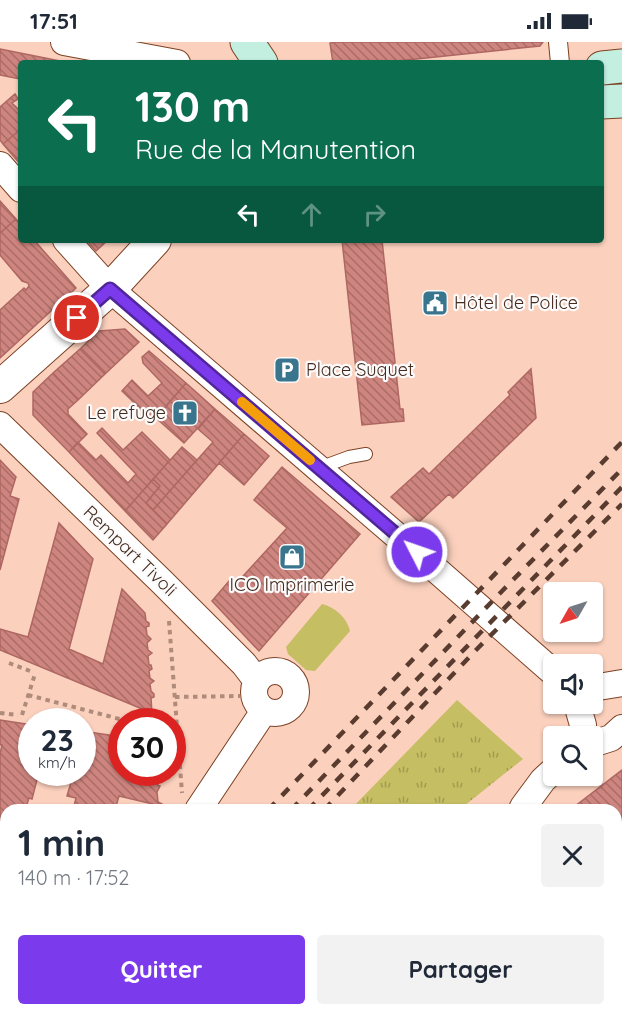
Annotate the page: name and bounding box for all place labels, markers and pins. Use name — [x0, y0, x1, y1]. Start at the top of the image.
public building icon: Hôtel de Police — [420, 288, 450, 318]
place label: Hôtel de Police — [454, 291, 578, 314]
pin — [51, 292, 102, 343]
parking icon: Place Suquet — [272, 355, 302, 385]
place label: Place Suquet — [306, 358, 414, 381]
church icon: Le refuge — [170, 398, 200, 428]
place label: Le refuge — [87, 401, 166, 424]
shop icon: ICO Imprimerie — [277, 542, 307, 572]
place label: ICO Imprimerie — [229, 573, 355, 596]

